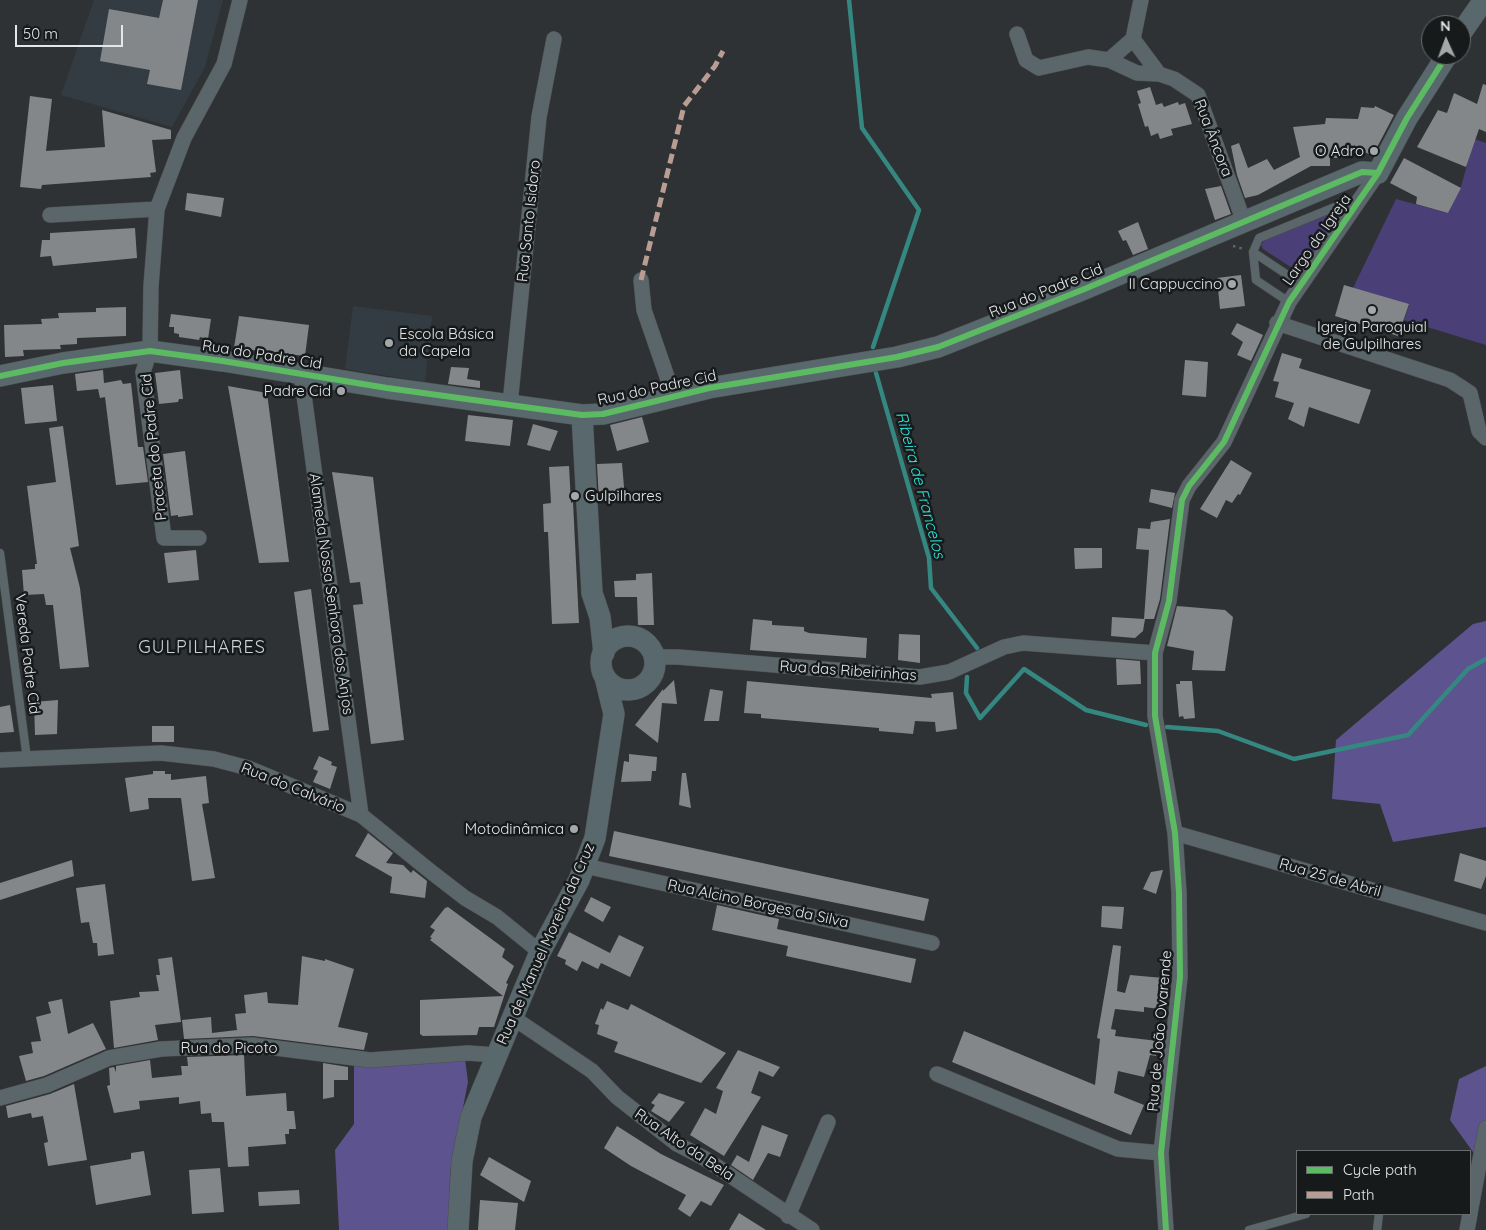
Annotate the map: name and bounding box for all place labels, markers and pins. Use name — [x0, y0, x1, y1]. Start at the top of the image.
place label: O Adro — [1315, 142, 1364, 160]
marker: O Adro — [1368, 145, 1380, 157]
place label: Il Cappuccino — [1129, 275, 1222, 293]
marker: Il Cappuccino — [1226, 278, 1238, 290]
marker: Igreja Paroquial de Gulpilhares — [1366, 304, 1378, 316]
place label: Igreja Paroquial de Gulpilhares — [1317, 318, 1427, 353]
place label: Escola Básica da Capela — [399, 325, 494, 360]
marker: Escola Básica da Capela — [383, 337, 395, 349]
place label: Padre Cid — [264, 382, 331, 400]
marker: Padre Cid — [335, 385, 347, 397]
place label: Gulpilhares — [585, 487, 662, 505]
marker: Gulpilhares — [569, 490, 581, 502]
place label: Motodinâmica — [465, 820, 564, 838]
marker: Motodinâmica — [568, 823, 580, 835]

